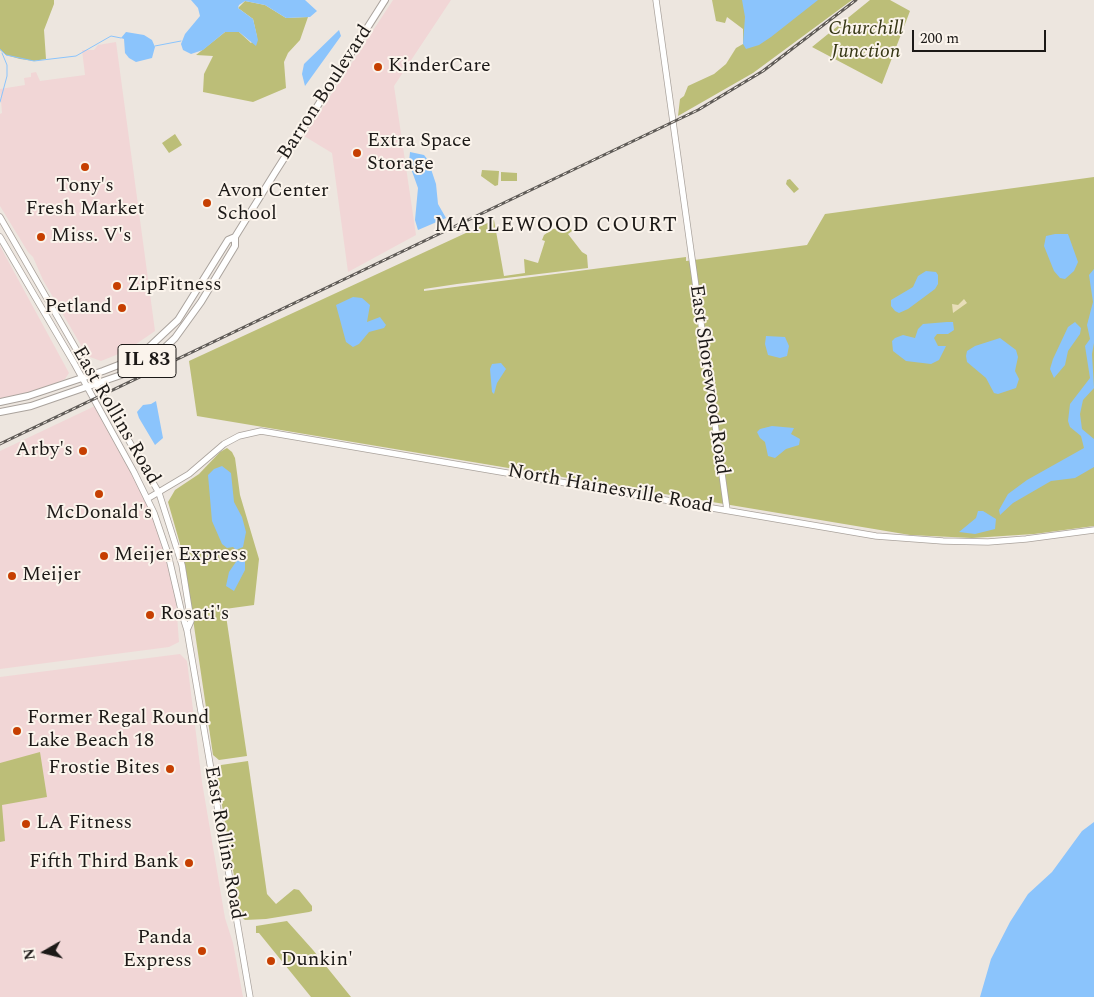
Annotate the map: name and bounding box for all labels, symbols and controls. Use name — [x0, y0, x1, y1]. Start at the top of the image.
park label: Churchill Junction — [828, 18, 904, 65]
scale bar — [914, 20, 1048, 52]
street label: Barron Boulevard — [274, 21, 378, 165]
text: 200 m — [920, 27, 959, 50]
place label: KinderCare — [388, 55, 491, 79]
marker: KinderCare — [372, 61, 384, 73]
place label: Extra Space Storage — [367, 130, 471, 177]
marker: Extra Space Storage — [351, 147, 363, 159]
marker: Tony's Fresh Market — [79, 161, 91, 173]
place label: Tony's Fresh Market — [26, 175, 144, 222]
place label: Avon Center School — [217, 180, 329, 227]
marker: Avon Center School — [201, 197, 213, 209]
district label: MAPLEWOOD COURT — [432, 214, 680, 240]
place label: Miss. V's — [51, 225, 132, 249]
marker: Miss. V's — [35, 231, 47, 243]
place label: ZipFitness — [127, 274, 222, 298]
marker: ZipFitness — [111, 280, 123, 292]
street label: East Shorewood Road — [683, 283, 733, 477]
place label: Petland — [44, 296, 112, 320]
marker: Petland — [116, 302, 128, 314]
street label: East Rollins Road — [66, 343, 164, 489]
road number: IL 83 — [118, 344, 176, 378]
place label: Arby's — [16, 439, 73, 463]
marker: Arby's — [77, 445, 89, 457]
street label: North Hainesville Road — [505, 460, 715, 520]
marker: McDonald's — [93, 488, 105, 500]
place label: McDonald's — [46, 502, 152, 526]
place label: Meijer Express — [114, 544, 247, 568]
marker: Meijer Express — [98, 550, 110, 562]
place label: Meijer — [22, 564, 81, 588]
marker: Meijer — [6, 570, 18, 582]
place label: Rosati's — [160, 603, 229, 627]
marker: Rosati's — [144, 609, 156, 621]
place label: Former Regal Round Lake Beach 18 — [27, 707, 209, 754]
marker: Former Regal Round Lake Beach 18 — [11, 725, 23, 737]
place label: Frostie Bites — [48, 757, 160, 781]
marker: Frostie Bites — [164, 763, 176, 775]
street label: East Rollins Road — [198, 764, 248, 922]
place label: LA Fitness — [36, 812, 132, 836]
marker: LA Fitness — [20, 818, 32, 830]
place label: Fifth Third Bank — [29, 851, 179, 875]
marker: Fifth Third Bank — [183, 857, 195, 869]
north arrow — [20, 927, 70, 977]
place label: Panda Express — [123, 927, 192, 974]
marker: Panda Express — [196, 945, 208, 957]
text: N — [18, 947, 41, 961]
place label: Dunkin' — [281, 949, 353, 973]
marker: Dunkin' — [265, 955, 277, 967]

